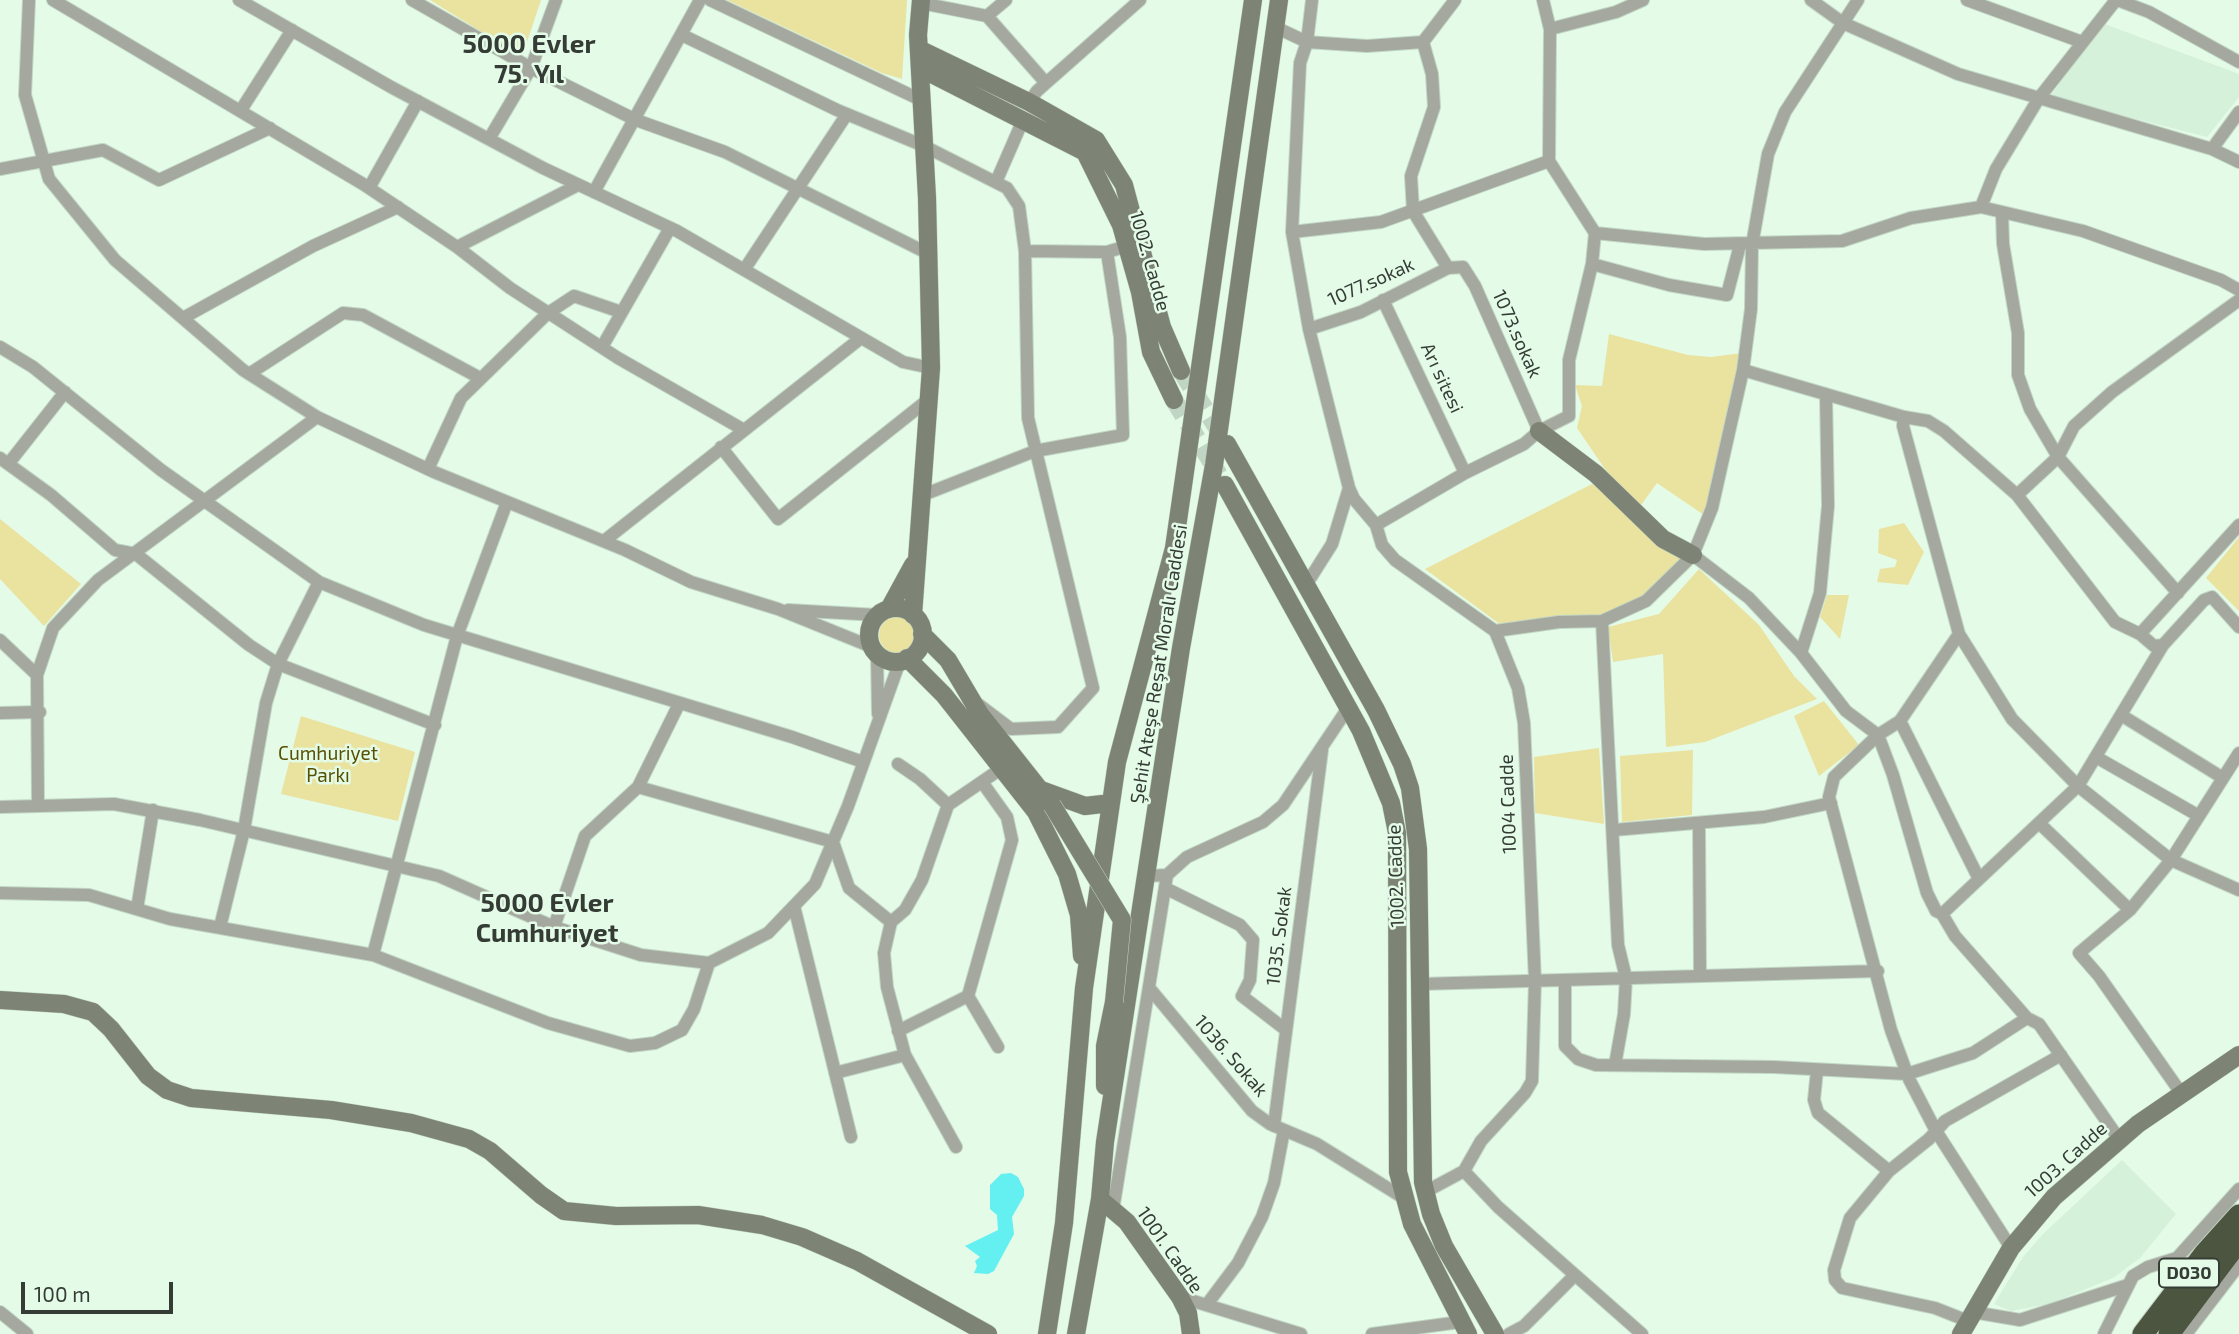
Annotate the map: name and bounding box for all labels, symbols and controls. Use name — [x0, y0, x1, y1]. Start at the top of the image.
district label: 5000 Evler 75. Yıl — [462, 28, 596, 90]
street label: 1002. Cadde — [1125, 208, 1175, 314]
street label: 1077.sokak — [1324, 253, 1418, 311]
street label: 1073.sokak — [1487, 286, 1547, 382]
street label: Arı sitesi — [1416, 339, 1468, 417]
street label: Şehit Ateşe Reşat Moralı Caddesi — [1126, 523, 1192, 805]
park label: Cumhuriyet Parkı — [278, 743, 378, 787]
street label: 1004 Cadde — [1495, 754, 1521, 854]
street label: 1002. Cadde — [1383, 824, 1409, 928]
street label: 1035. Sokak — [1262, 885, 1296, 987]
district label: 5000 Evler Cumhuriyet — [476, 887, 618, 948]
street label: 1036. Sokak — [1190, 1011, 1272, 1101]
street label: 1003. Cadde — [2020, 1117, 2112, 1203]
street label: 1001. Cadde — [1132, 1203, 1208, 1297]
road number: D030 — [2159, 1258, 2219, 1288]
scale bar — [24, 1268, 177, 1312]
text: 100 m — [34, 1281, 91, 1306]

